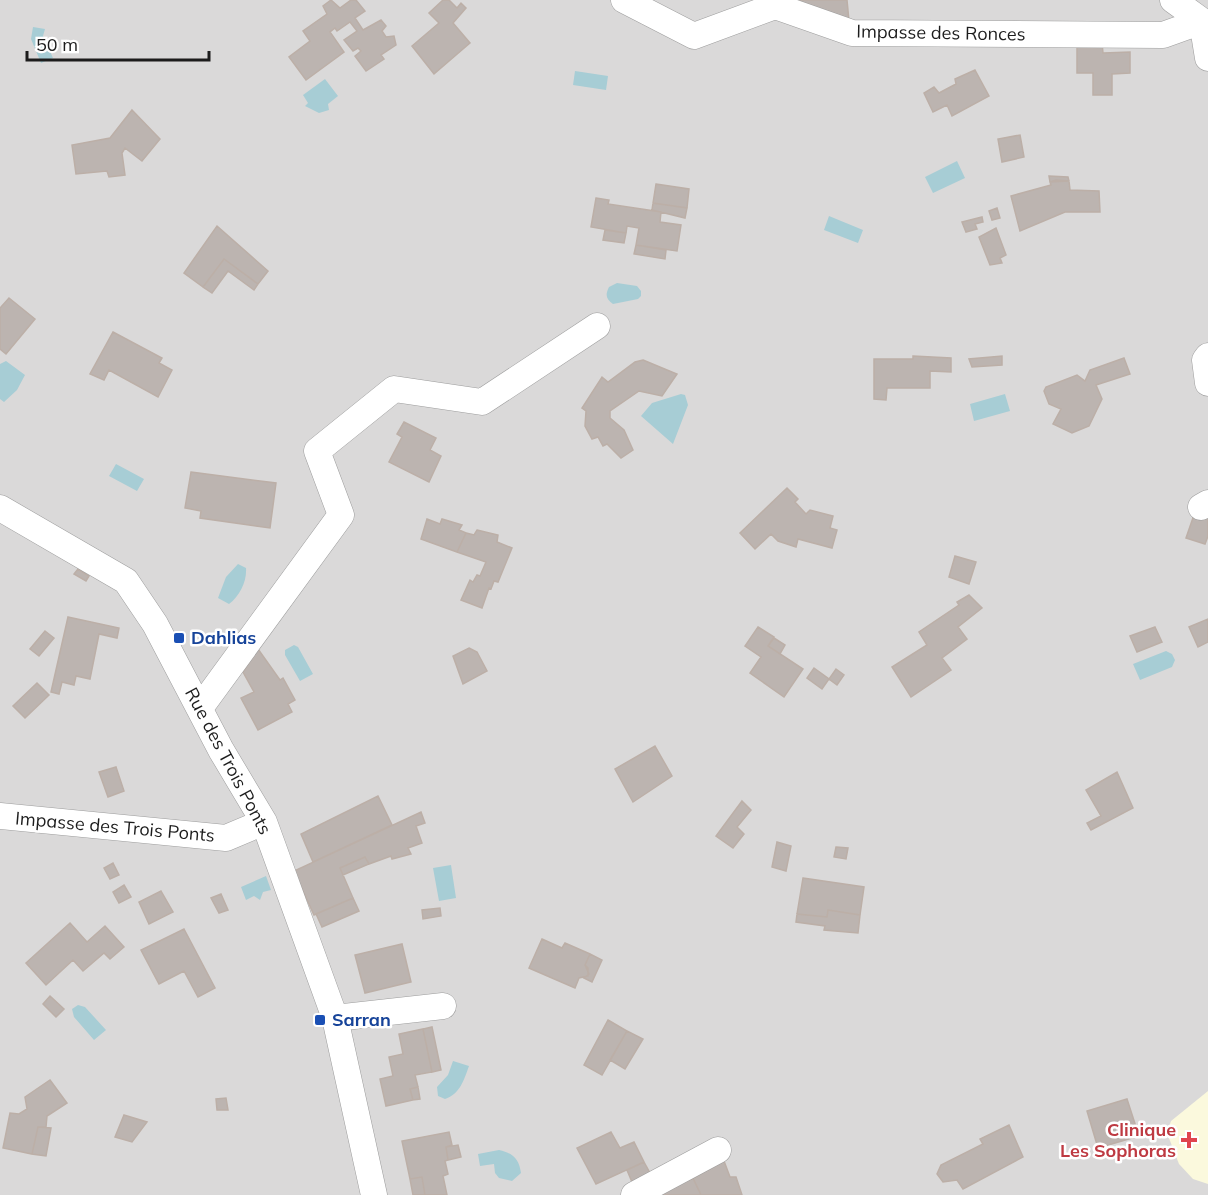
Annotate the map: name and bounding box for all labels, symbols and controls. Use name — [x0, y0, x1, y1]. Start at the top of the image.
street label: Impasse des Ronces — [856, 20, 1026, 45]
scale bar — [27, 24, 208, 62]
text: 50 m — [36, 33, 78, 56]
place label: Dahlias — [191, 626, 256, 649]
marker: Dahlias — [172, 631, 186, 645]
street label: Rue des Trois Ponts — [180, 683, 277, 838]
street label: Impasse des Trois Ponts — [14, 806, 216, 847]
place label: Sarran — [332, 1008, 391, 1031]
marker: Sarran — [313, 1013, 327, 1027]
place label: Clinique Les Sophoras — [1060, 1118, 1176, 1162]
marker: Clinique Les Sophoras — [1180, 1131, 1198, 1149]

